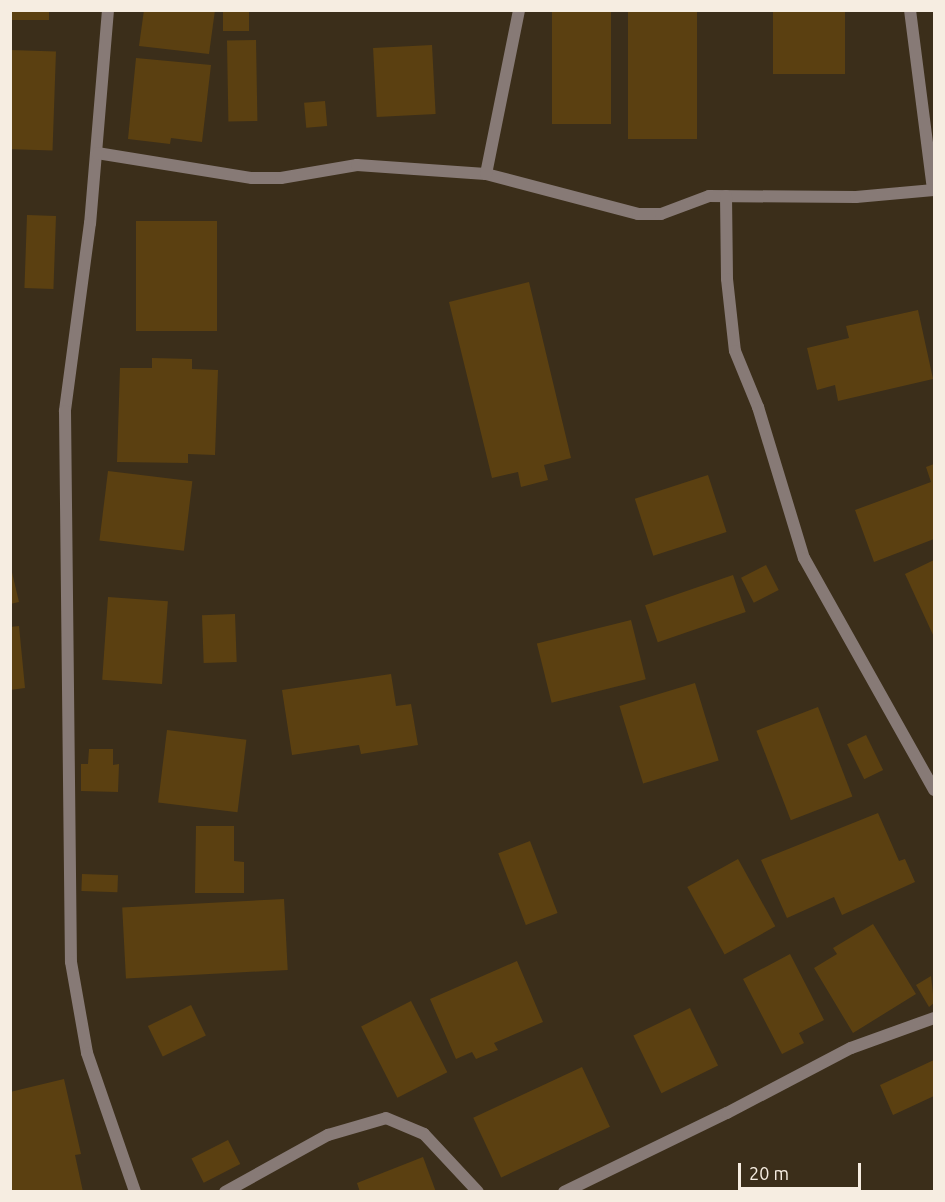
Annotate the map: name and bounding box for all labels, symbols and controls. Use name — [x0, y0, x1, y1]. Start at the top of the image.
scale bar — [741, 1151, 864, 1189]
text: 20 m — [749, 1163, 789, 1183]

